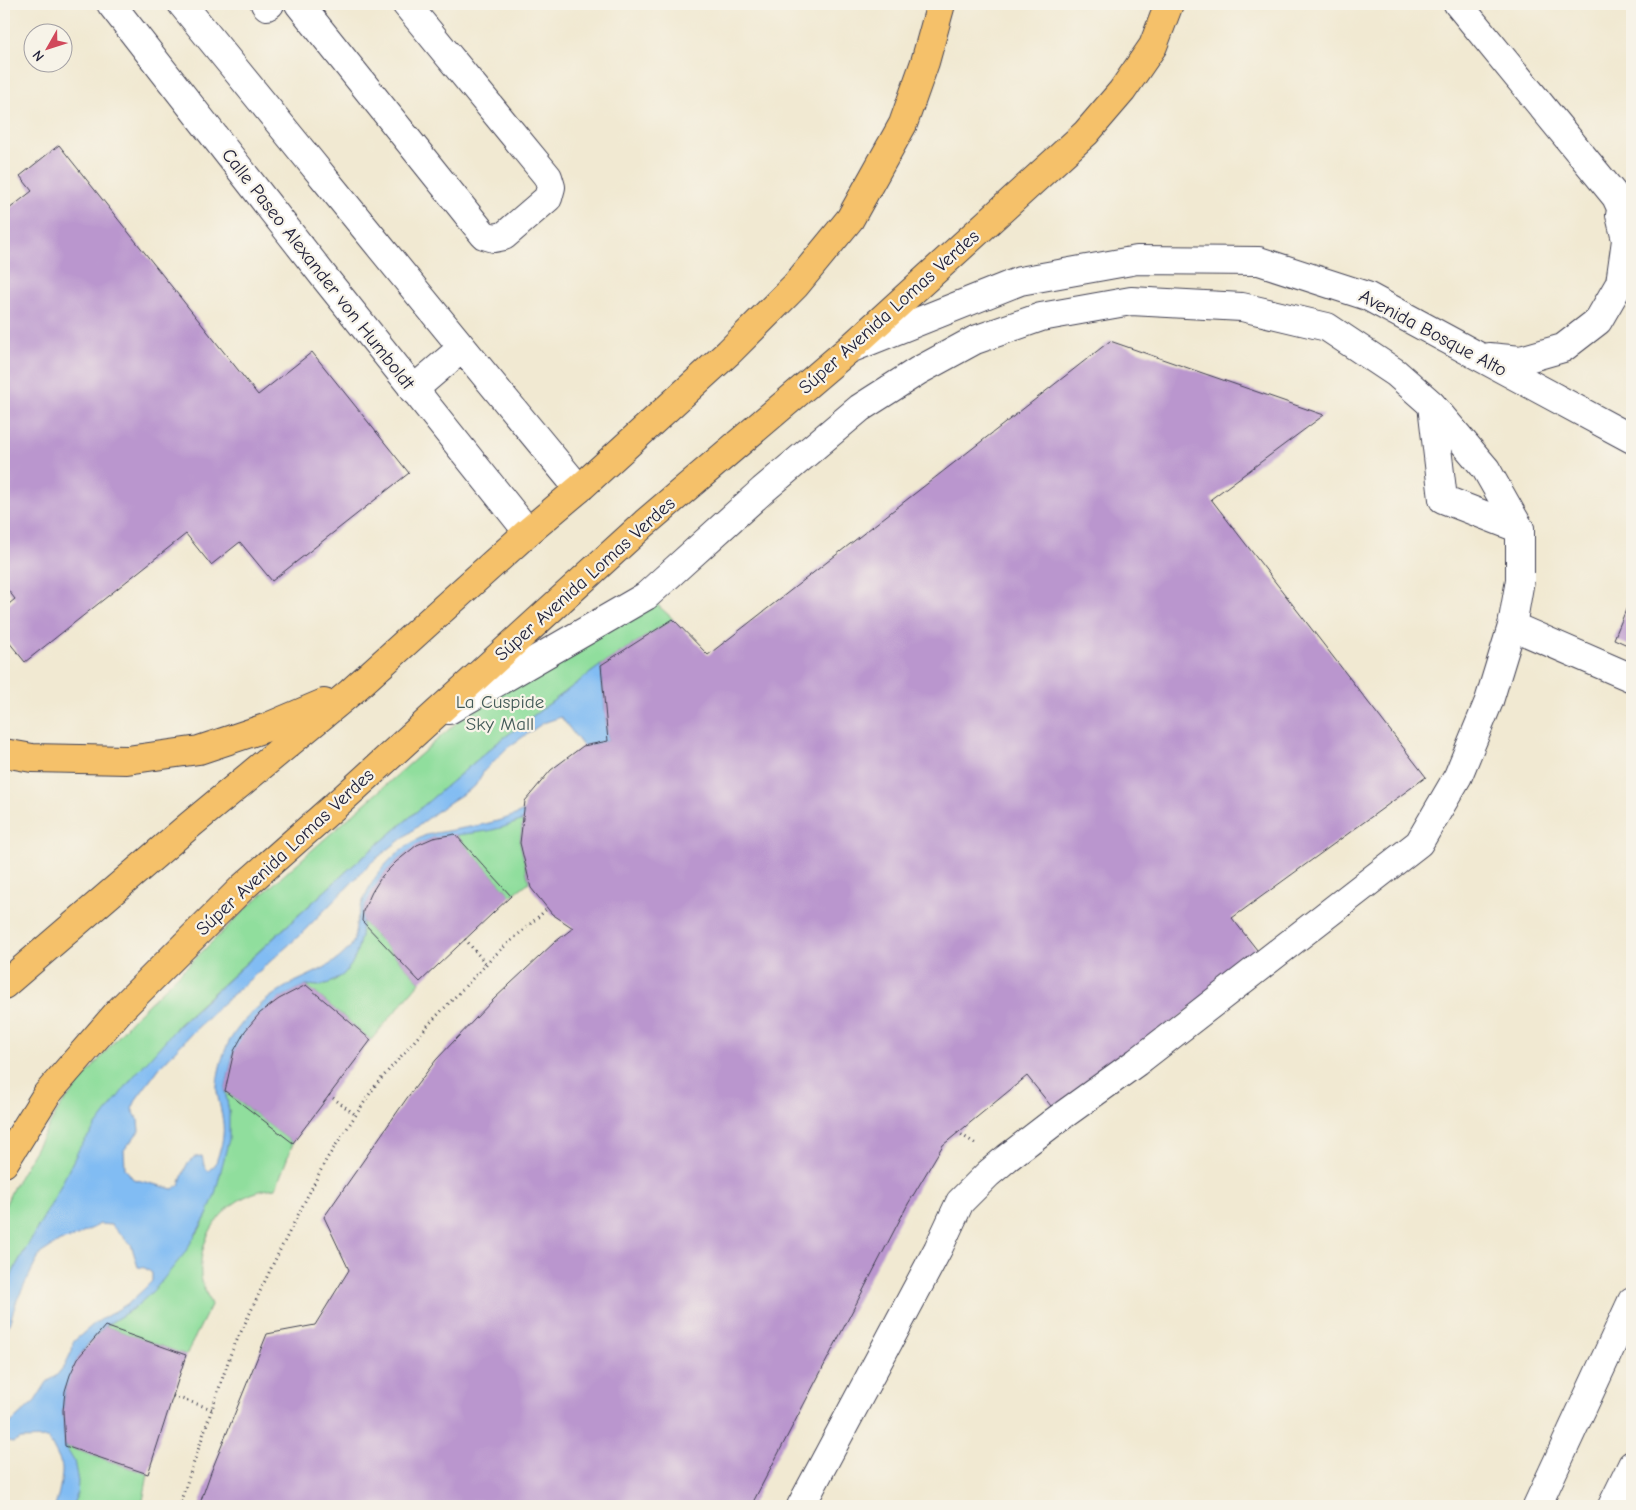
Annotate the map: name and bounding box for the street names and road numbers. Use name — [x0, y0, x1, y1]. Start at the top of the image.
street label: Calle Paseo Alexander von Humboldt — [217, 144, 419, 394]
street label: Súper Avenida Lomas Verdes — [794, 225, 984, 399]
street label: Avenida Bosque Alto — [1355, 285, 1511, 381]
street label: Súper Avenida Lomas Verdes — [490, 492, 680, 666]
street label: Súper Avenida Lomas Verdes — [192, 764, 378, 940]

